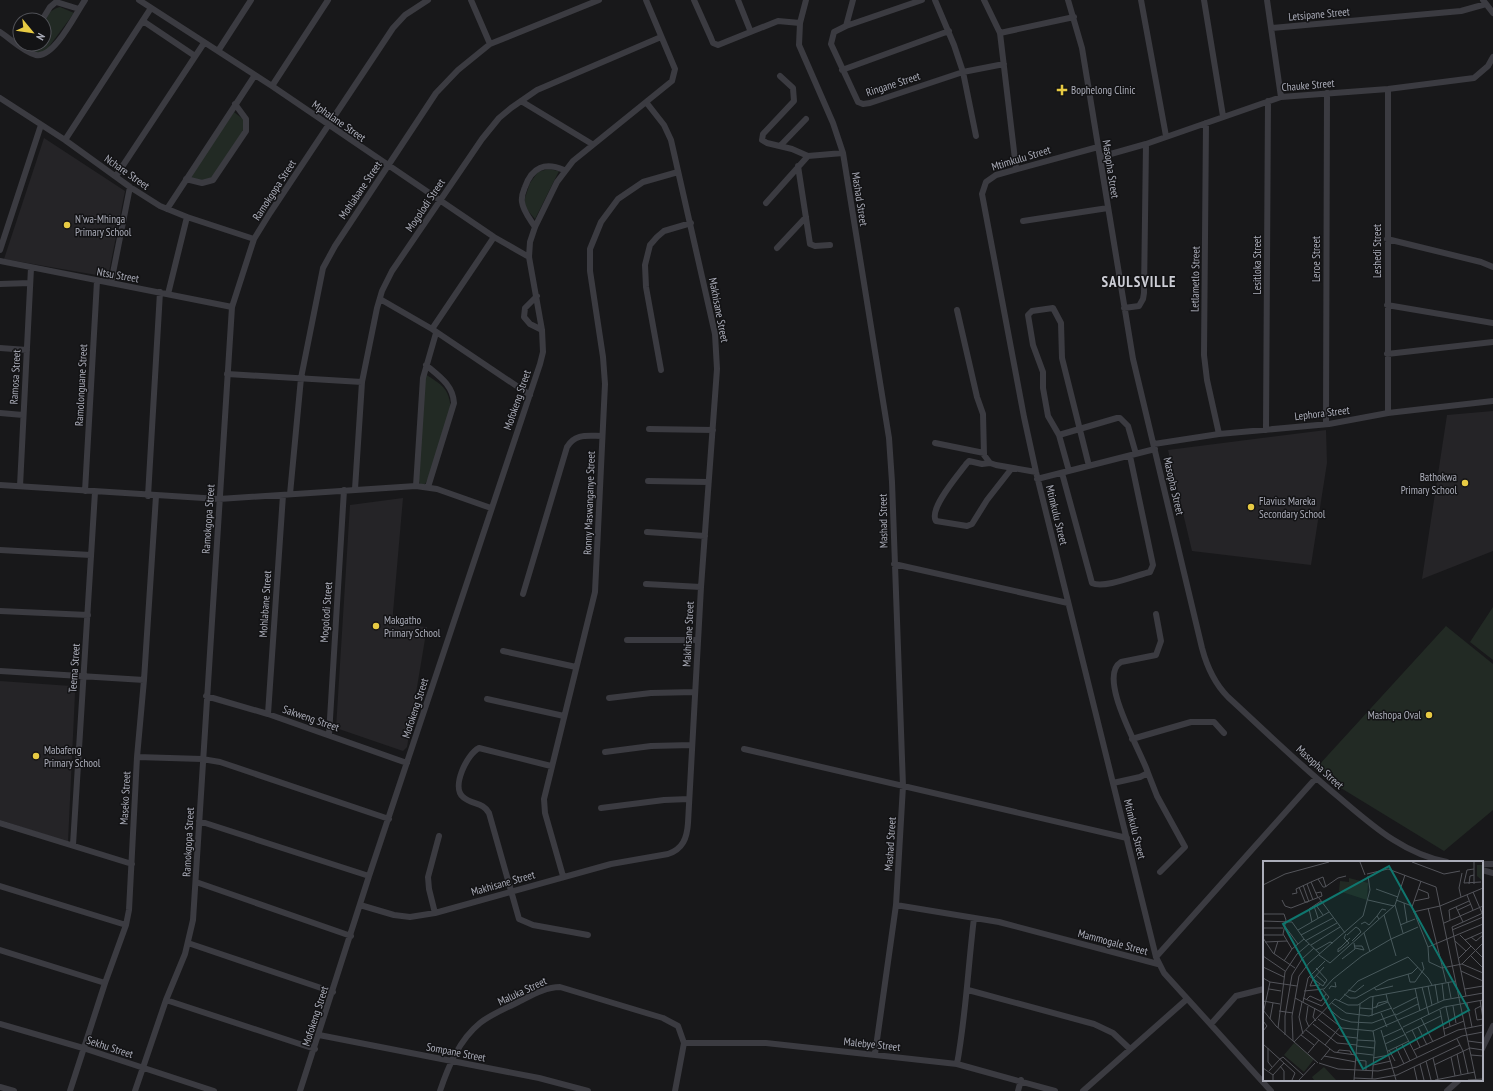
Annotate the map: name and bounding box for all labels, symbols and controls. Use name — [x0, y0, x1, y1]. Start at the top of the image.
street label: Letsipane Street — [1288, 4, 1350, 24]
north arrow — [12, 12, 52, 52]
text: N — [33, 31, 48, 43]
street label: Ringane Street — [864, 69, 922, 99]
street label: Chauke Street — [1281, 76, 1335, 94]
place label: Bophelong Clinic — [1071, 83, 1136, 97]
marker: Bophelong Clinic — [1056, 84, 1068, 96]
street label: Mphalane Street — [309, 97, 369, 145]
street label: Masopha Street — [1099, 139, 1123, 199]
street label: Mtimkulu Street — [990, 142, 1052, 174]
street label: Nchare Street — [102, 151, 152, 193]
street label: Ramokgopa Street — [249, 157, 299, 223]
street label: Mohlabane Street — [335, 158, 385, 222]
street label: Mashad Street — [849, 171, 871, 227]
street label: Mogolodi Street — [402, 176, 448, 234]
place label: N'wa-Mhinga Primary School — [75, 212, 132, 239]
marker: N'wa-Mhinga Primary School — [62, 220, 72, 230]
street label: Leshedi Street — [1370, 224, 1384, 278]
street label: Lesitloka Street — [1250, 236, 1264, 294]
street label: Leroe Street — [1309, 236, 1323, 282]
street label: Letlametlo Street — [1187, 246, 1203, 312]
street label: Ntsu Street — [96, 264, 140, 286]
district label: SAULSVILLE — [1101, 272, 1177, 291]
street label: Makhisane Street — [706, 277, 732, 343]
street label: Ramolonguane Street — [72, 344, 90, 426]
street label: Ramosa Street — [7, 349, 23, 405]
street label: Mofokeng Street — [500, 368, 534, 432]
street label: Lephora Street — [1294, 403, 1350, 423]
street label: Ronny Maswanganye Street — [580, 451, 598, 555]
street label: Masopha Street — [1161, 456, 1187, 516]
place label: Bathokwa Primary School — [1401, 470, 1457, 497]
marker: Bathokwa Primary School — [1460, 478, 1470, 488]
street label: Ramokgopa Street — [199, 484, 217, 554]
street label: Mtimkulu Street — [1043, 484, 1071, 546]
street label: Mashad Street — [876, 494, 890, 548]
place label: Flavius Mareka Secondary School — [1259, 494, 1326, 521]
marker: Flavius Mareka Secondary School — [1246, 502, 1256, 512]
street label: Mohlabane Street — [256, 570, 274, 638]
street label: Mogolodi Street — [317, 581, 335, 643]
street label: Makhisane Street — [679, 601, 697, 667]
place label: Makgatho Primary School — [384, 613, 441, 640]
marker: Makgatho Primary School — [371, 621, 381, 631]
street label: Teema Street — [65, 643, 83, 693]
street label: Mofokeng Street — [399, 676, 431, 740]
street label: Sakweng Street — [281, 702, 341, 734]
place label: Mashopa Oval — [1368, 708, 1421, 722]
marker: Mashopa Oval — [1424, 710, 1434, 720]
street label: Masopha Street — [1293, 742, 1347, 792]
place label: Mabafeng Primary School — [44, 743, 101, 770]
marker: Mabafeng Primary School — [31, 751, 41, 761]
street label: Maseko Street — [117, 771, 133, 825]
street label: Mtimkulu Street — [1121, 798, 1149, 860]
street label: Ramokgopa Street — [179, 807, 197, 877]
street label: Mashad Street — [881, 816, 899, 872]
inset map — [1263, 861, 1483, 1081]
street label: Makhisane Street — [470, 867, 536, 899]
street label: Mammogale Street — [1076, 926, 1150, 958]
street label: Maluka Street — [495, 974, 549, 1008]
street label: Mofokeng Street — [299, 984, 331, 1048]
street label: Sekhu Street — [85, 1033, 135, 1061]
street label: Malebye Street — [843, 1034, 901, 1054]
street label: Sompane Street — [425, 1039, 487, 1065]

